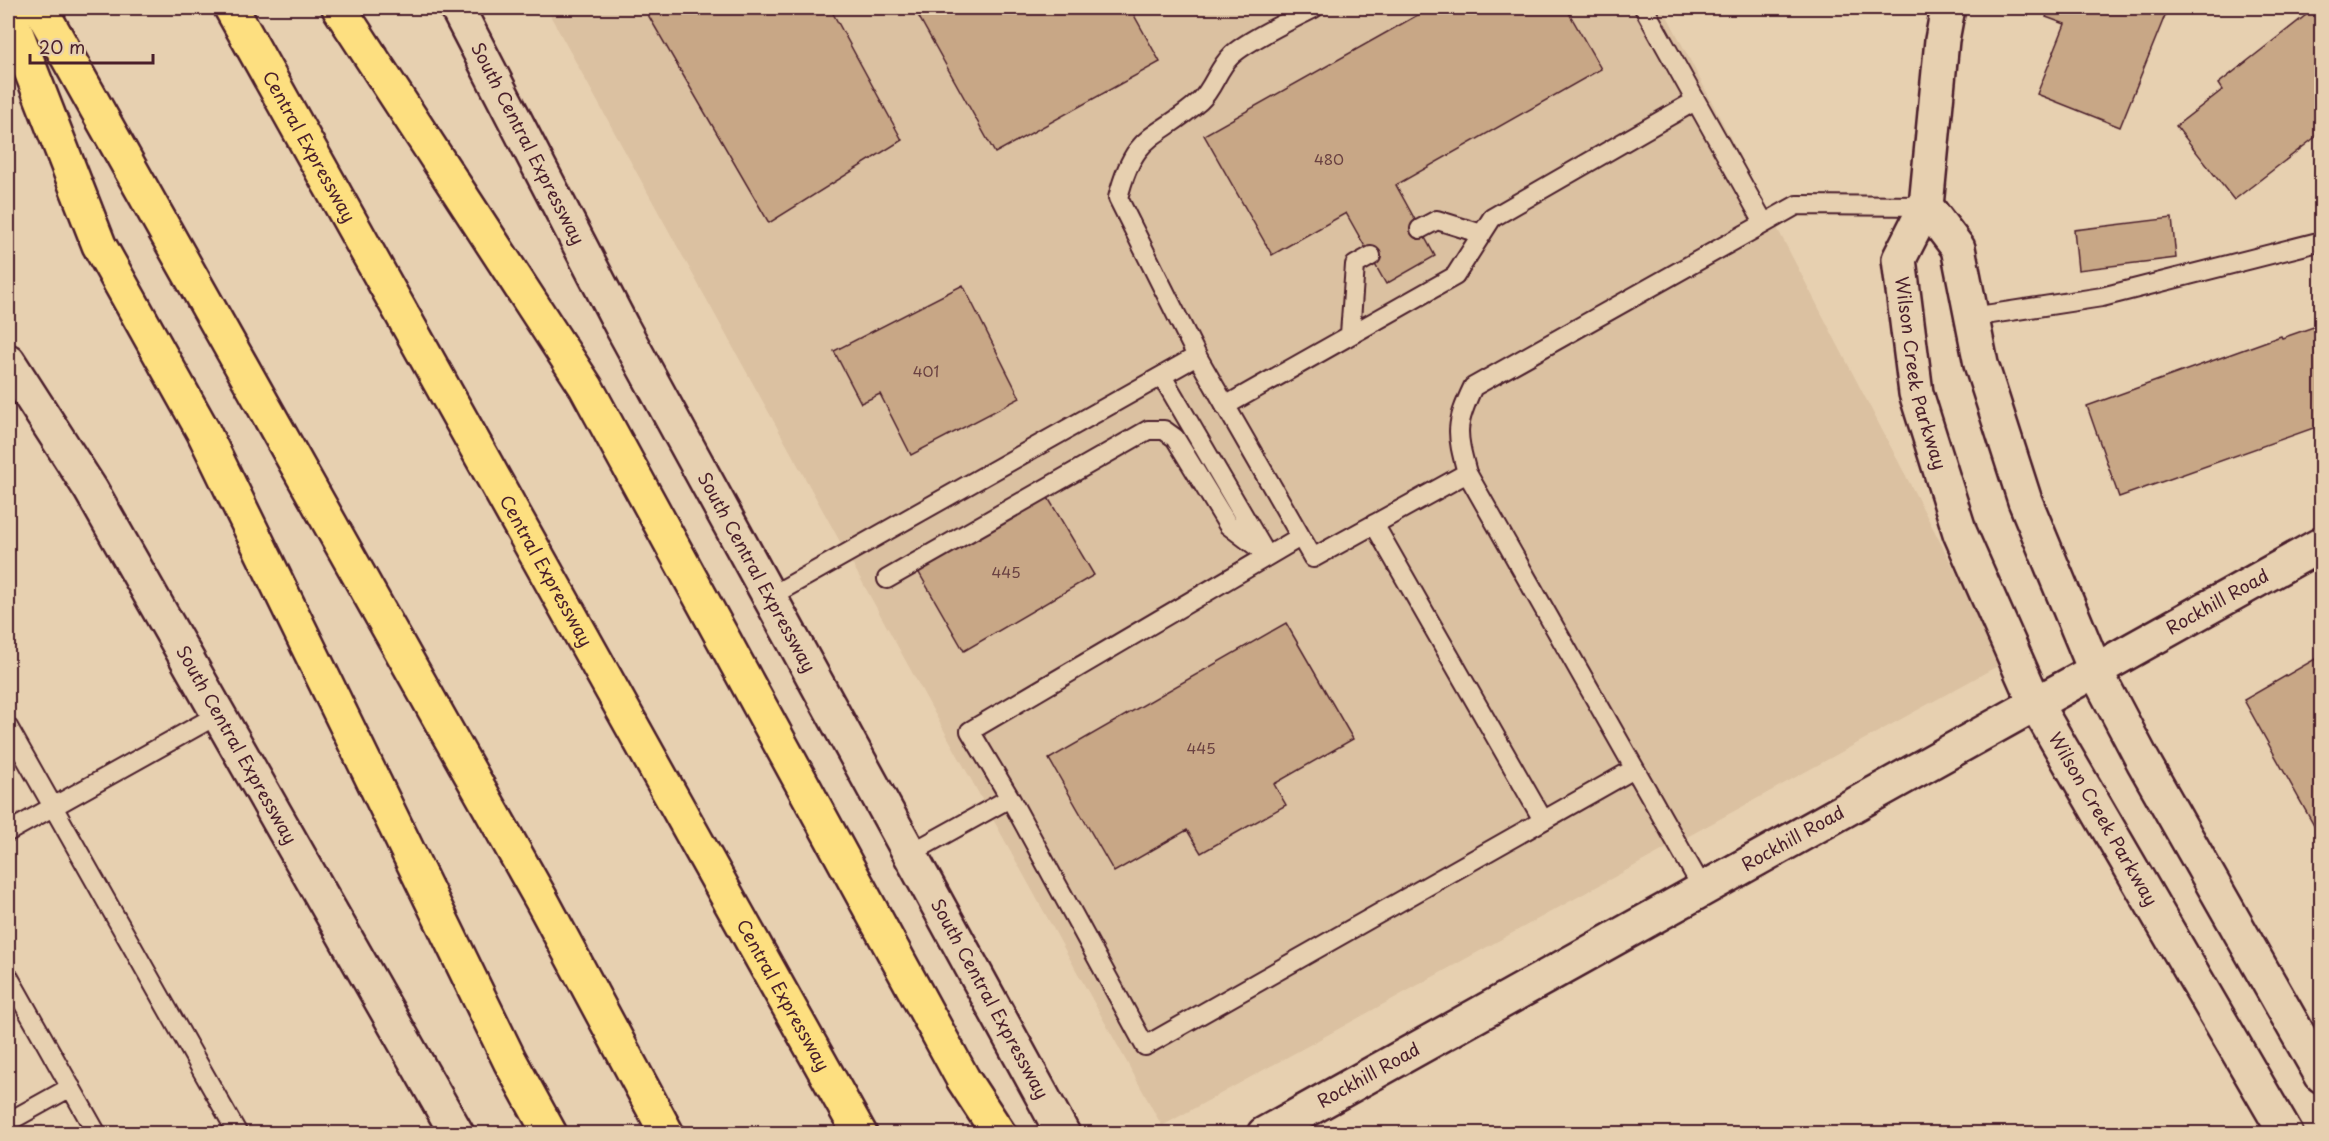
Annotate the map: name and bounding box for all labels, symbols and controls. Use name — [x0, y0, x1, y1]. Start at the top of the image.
scale bar — [30, 27, 153, 65]
text: 20 m — [39, 33, 85, 60]
street label: South Central Expressway — [465, 37, 592, 249]
street label: Central Expressway — [257, 65, 363, 227]
house number: 480 — [1314, 147, 1344, 170]
street label: Wilson Creek Parkway — [1889, 275, 1954, 473]
house number: 401 — [913, 359, 939, 382]
street label: South Central Expressway — [692, 467, 823, 677]
street label: Central Expressway — [494, 490, 600, 651]
house number: 445 — [991, 560, 1021, 583]
street label: Rockhill Road — [2161, 561, 2273, 640]
street label: South Central Expressway — [170, 640, 305, 849]
street label: Wilson Creek Parkway — [2043, 727, 2165, 911]
house number: 445 — [1186, 736, 1216, 759]
street label: Rockhill Road — [1736, 798, 1849, 877]
street label: South Central Expressway — [925, 893, 1056, 1103]
street label: Central Expressway — [731, 914, 837, 1076]
street label: Rockhill Road — [1312, 1035, 1424, 1114]

